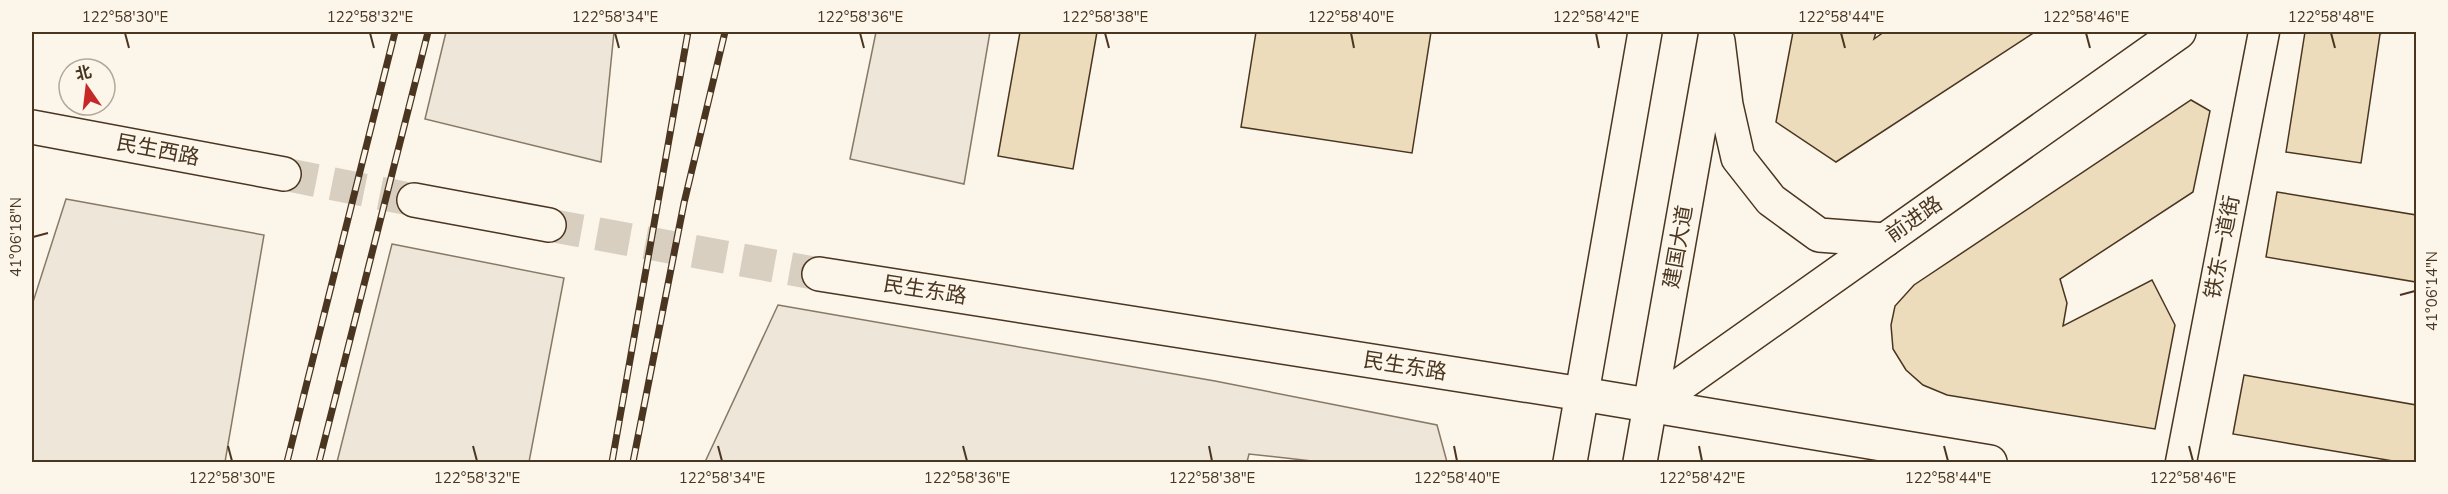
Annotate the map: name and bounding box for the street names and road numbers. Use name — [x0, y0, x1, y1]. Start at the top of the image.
street label: 民生西路 — [114, 128, 202, 172]
street label: 前进路 — [1880, 189, 1948, 249]
street label: 铁东一道街 — [2198, 193, 2246, 301]
street label: 建国大道 — [1657, 203, 1699, 291]
street label: 民生东路 — [881, 270, 969, 310]
street label: 民生东路 — [1361, 346, 1449, 386]

